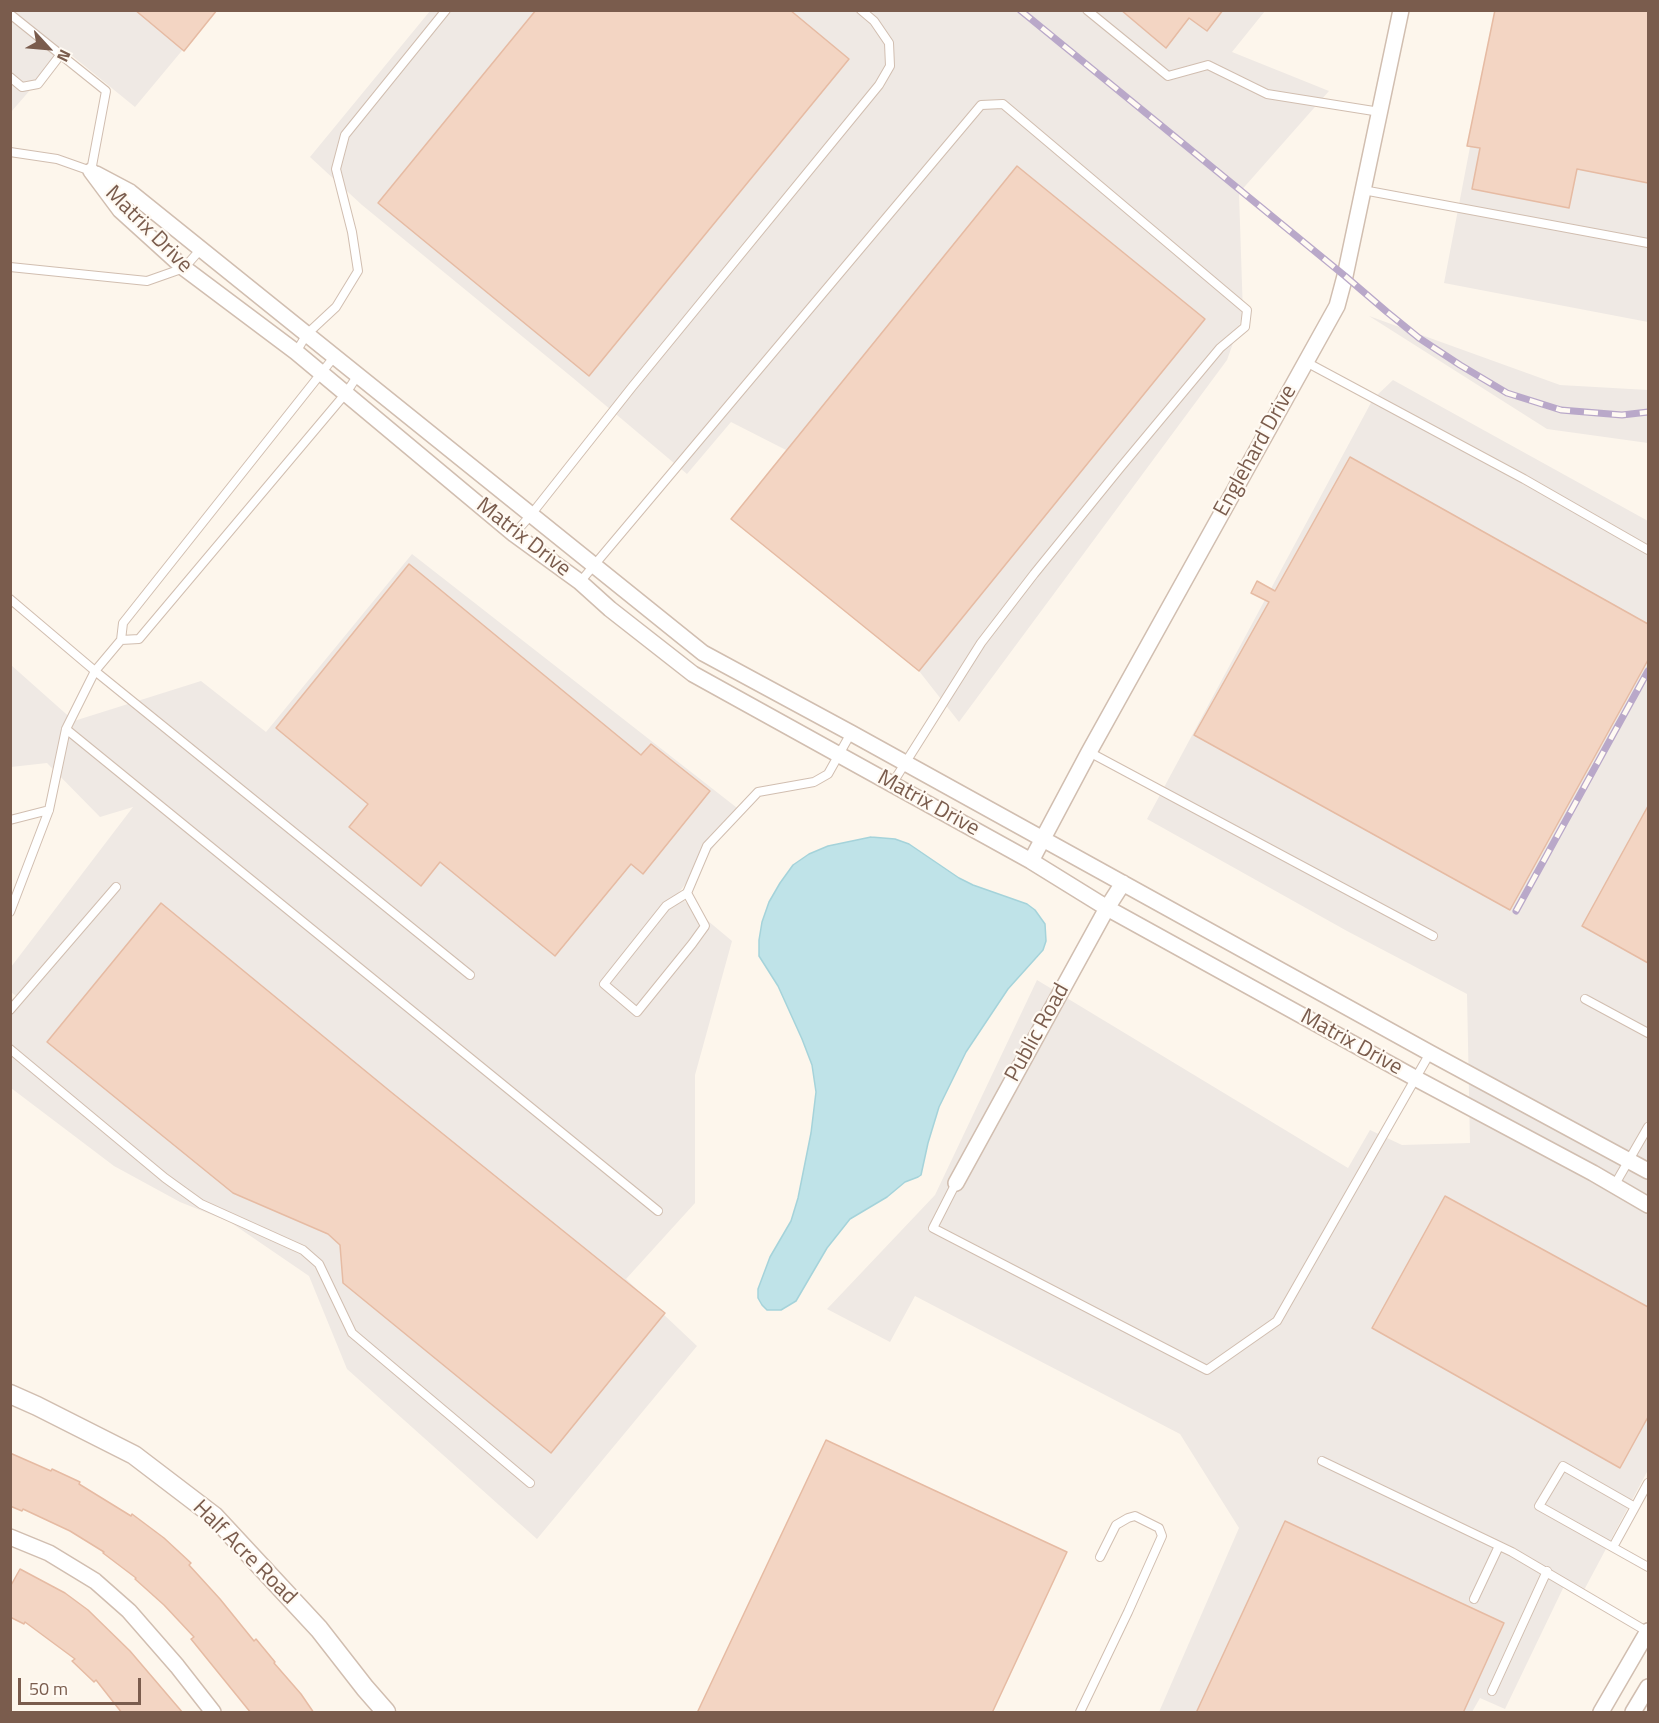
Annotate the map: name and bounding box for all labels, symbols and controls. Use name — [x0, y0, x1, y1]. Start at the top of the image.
north arrow — [18, 18, 78, 78]
text: N — [51, 46, 77, 66]
street label: Matrix Drive — [99, 181, 197, 279]
street label: Englehard Drive — [1209, 381, 1303, 521]
street label: Matrix Drive — [471, 493, 575, 583]
street label: Matrix Drive — [872, 765, 984, 843]
street label: Public Road — [1000, 979, 1076, 1087]
street label: Matrix Drive — [1295, 1004, 1407, 1082]
street label: Half Acre Road — [186, 1495, 302, 1611]
scale bar — [21, 1666, 144, 1704]
text: 50 m — [29, 1675, 68, 1702]

